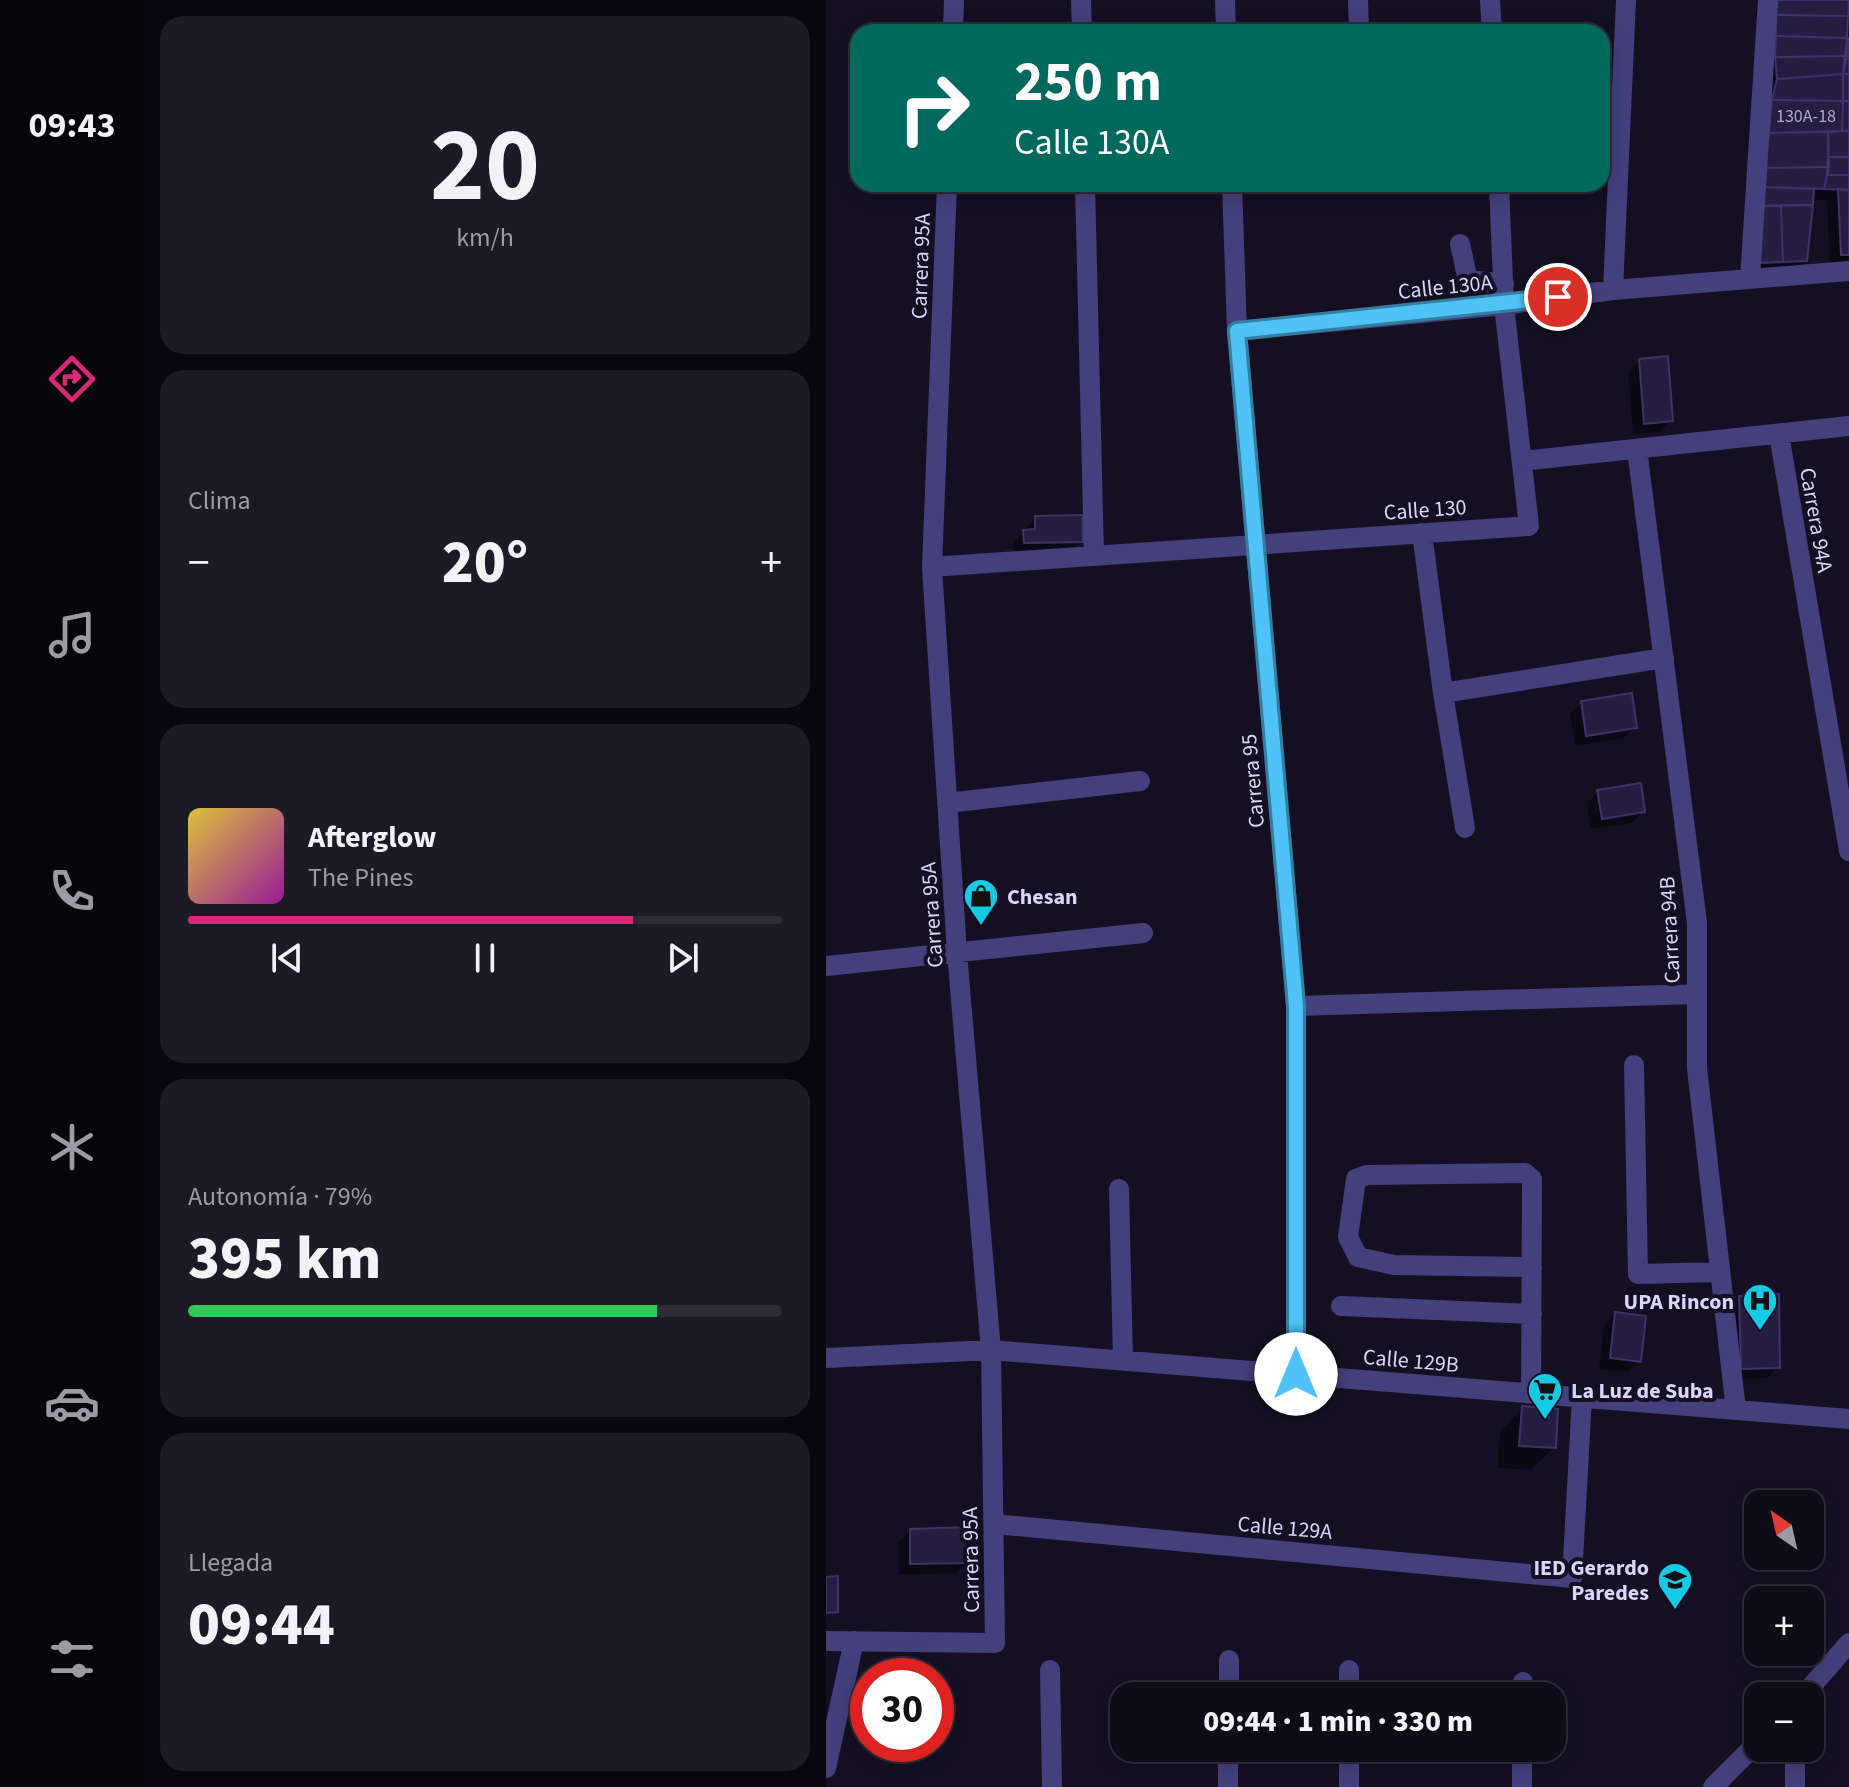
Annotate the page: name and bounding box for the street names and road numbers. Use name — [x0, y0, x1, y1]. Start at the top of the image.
street label: Carrera 95A — [903, 212, 939, 320]
street label: Calle 130A — [1396, 266, 1494, 308]
street label: Carrera 94A — [1791, 465, 1841, 575]
street label: Calle 130 — [1383, 491, 1468, 529]
street label: Carrera 95 — [1233, 733, 1273, 829]
street label: Carrera 95A — [912, 861, 952, 969]
street label: Carrera 94B — [1651, 876, 1689, 984]
street label: Calle 129B — [1362, 1341, 1460, 1381]
street label: Carrera 95A — [954, 1507, 988, 1613]
street label: Calle 129A — [1236, 1508, 1334, 1548]

